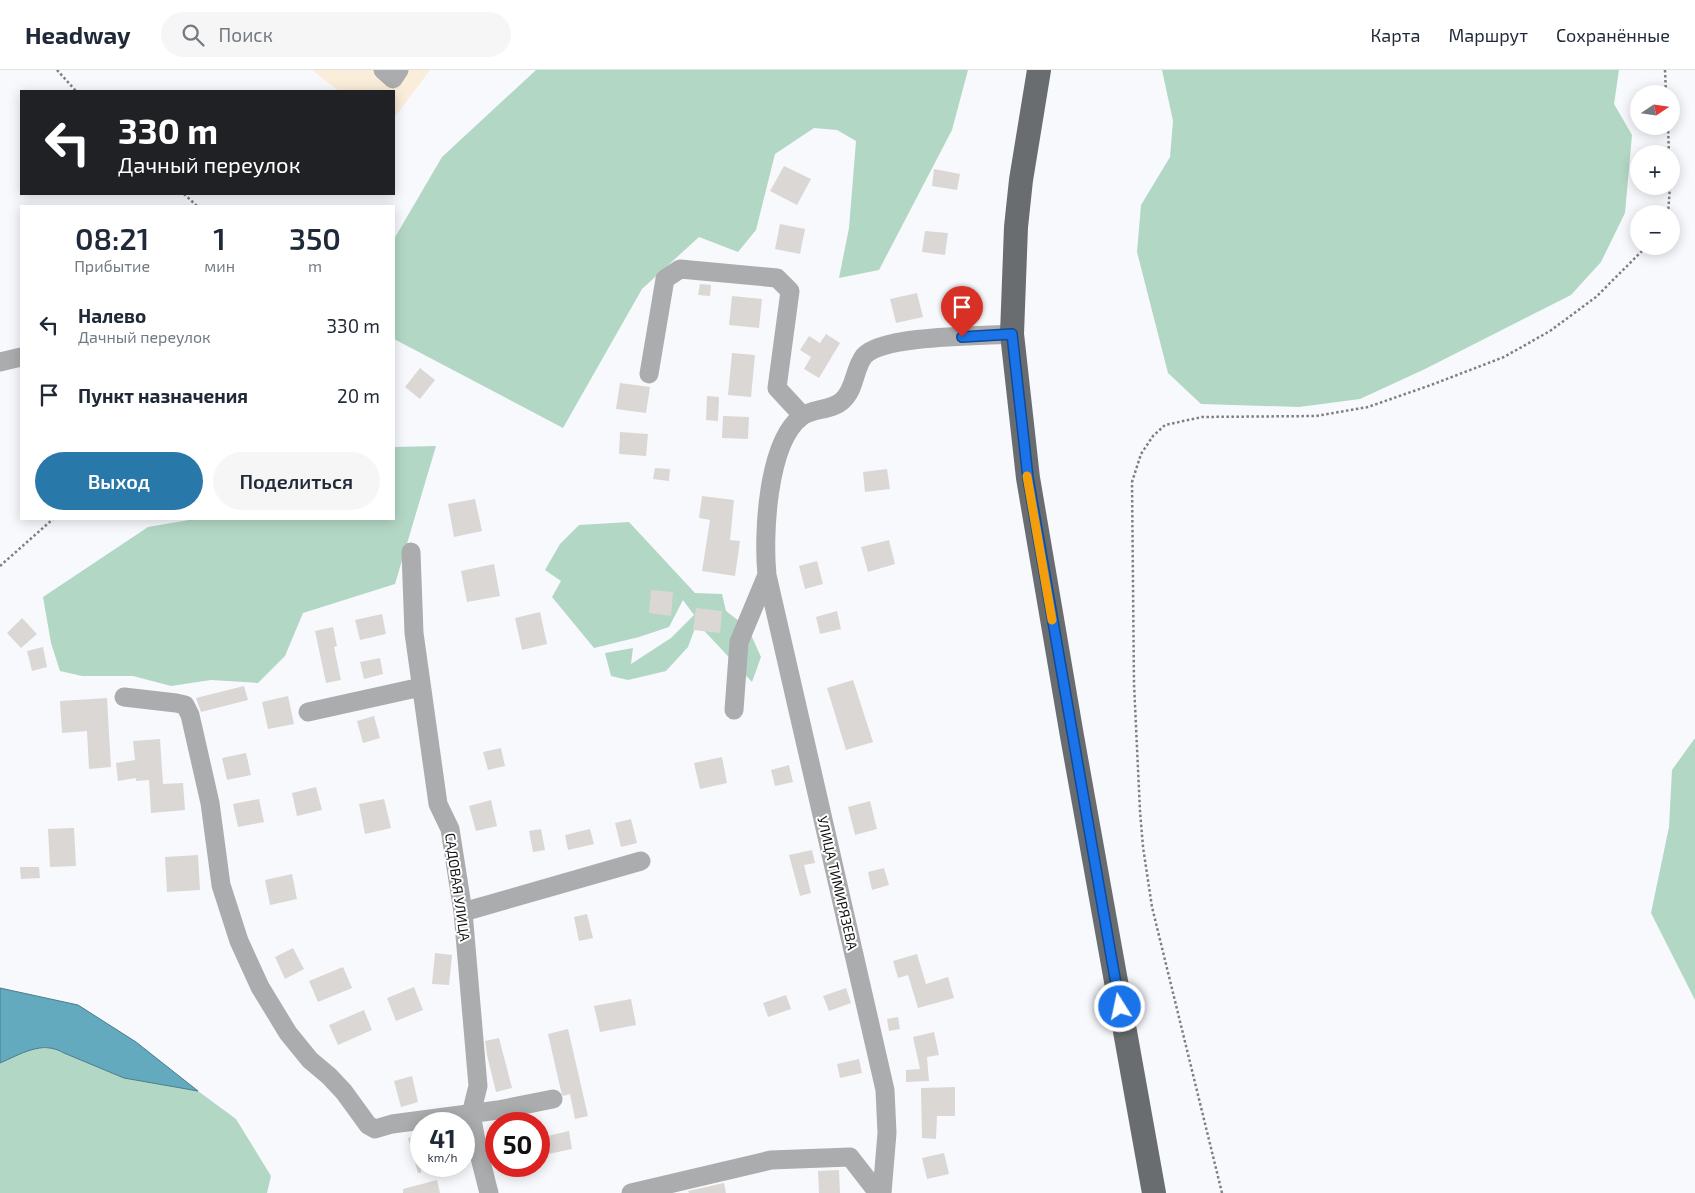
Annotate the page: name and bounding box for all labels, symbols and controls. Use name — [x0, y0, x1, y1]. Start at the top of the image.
search box — [161, 12, 511, 57]
text: Headway — [25, 20, 131, 49]
icon: search — [179, 21, 207, 49]
text: Поиск — [219, 23, 273, 46]
text: Карта — [1370, 24, 1420, 46]
text: Маршрут — [1448, 24, 1528, 46]
text: Сохранённые — [1556, 24, 1670, 46]
north arrow — [1630, 85, 1680, 135]
map controls — [1630, 85, 1680, 255]
text: 330 m — [118, 109, 218, 151]
icon: left — [35, 110, 100, 175]
button: + — [1630, 145, 1680, 195]
text: Дачный переулок — [118, 151, 300, 177]
button: − — [1630, 205, 1680, 255]
text: 08:21 — [75, 220, 149, 256]
text: 1 — [213, 220, 226, 256]
text: 350 — [289, 220, 341, 256]
text: Прибытие — [74, 256, 150, 275]
text: мин — [204, 256, 235, 275]
text: m — [308, 256, 322, 275]
pin — [941, 286, 983, 337]
icon: arrive — [948, 293, 976, 321]
text: Налево — [78, 304, 146, 327]
icon: left — [35, 311, 63, 339]
text: 330 m — [327, 314, 380, 337]
text: Дачный переулок — [78, 327, 211, 346]
icon: arrive — [35, 381, 63, 409]
text: Пункт назначения — [78, 384, 248, 407]
text: 20 m — [337, 384, 380, 407]
button: Выход — [35, 452, 203, 510]
button: Поделиться — [213, 452, 380, 510]
street label: УЛИЦА ТИМИРЯЗЕВА — [814, 814, 862, 952]
street label: САДОВАЯ УЛИЦА — [442, 832, 474, 943]
position arrow — [1093, 980, 1145, 1032]
speed limit sign: 50 — [485, 1112, 550, 1177]
text: 41 — [429, 1123, 456, 1153]
text: km/h — [428, 1150, 457, 1164]

